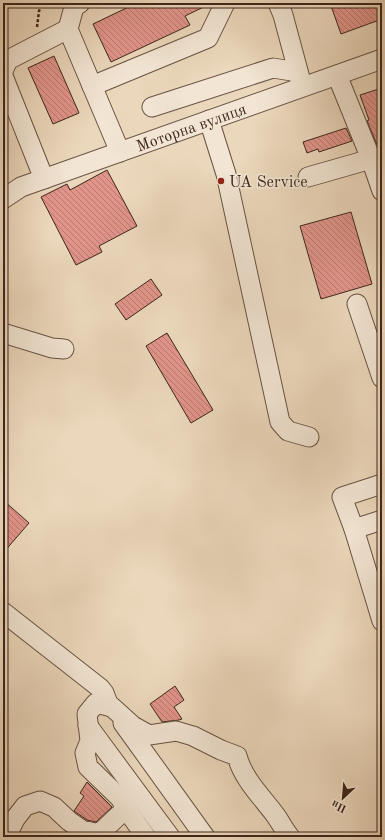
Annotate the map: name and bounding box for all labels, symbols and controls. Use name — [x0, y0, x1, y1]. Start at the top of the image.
street label: Моторна вулиця — [135, 102, 249, 155]
place label: UA Service — [229, 175, 308, 191]
marker: UA Service — [216, 176, 226, 186]
north arrow — [323, 778, 363, 818]
text: Пн — [330, 797, 349, 814]

